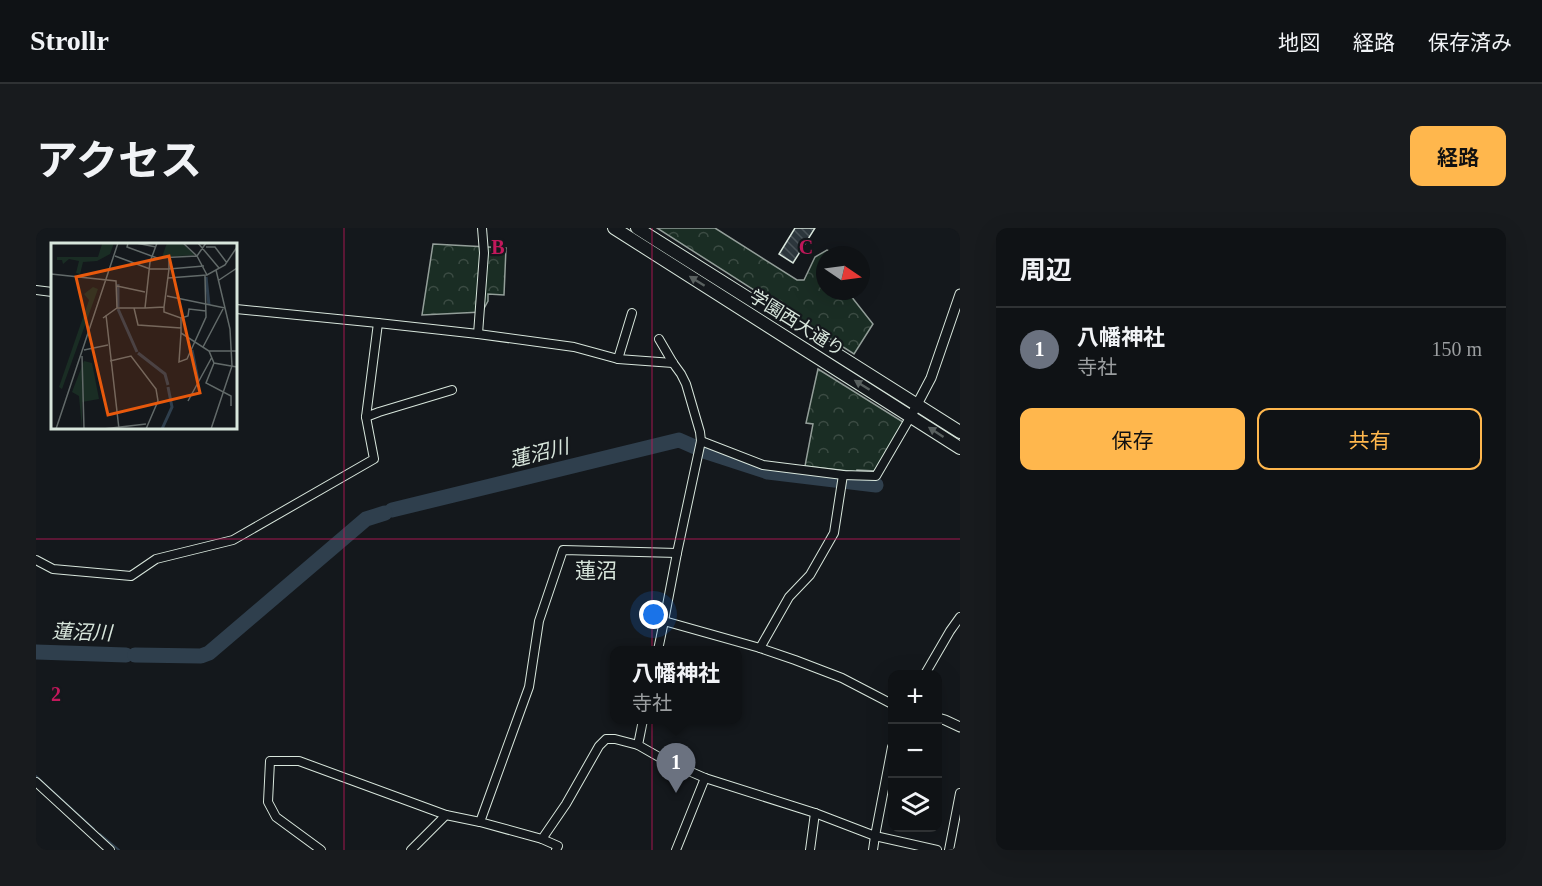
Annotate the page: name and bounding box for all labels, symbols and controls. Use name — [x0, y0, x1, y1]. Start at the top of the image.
text: Strollr — [30, 25, 109, 56]
text: 地図 — [1278, 31, 1320, 55]
text: 経路 — [1353, 31, 1395, 55]
text: 保存済み — [1428, 31, 1512, 55]
button: 経路 — [1410, 126, 1506, 186]
text: アクセス — [36, 138, 202, 184]
text: B — [491, 236, 505, 258]
text: C — [799, 236, 813, 258]
inset map — [51, 243, 237, 429]
north arrow — [816, 246, 870, 300]
text: 周辺 — [1020, 256, 1072, 285]
one-way arrow — [689, 275, 705, 286]
street label: 学園西大通り — [746, 286, 848, 360]
text: 八幡神社 — [1077, 325, 1165, 350]
text: 1 — [1035, 338, 1045, 360]
text: 150 m — [1431, 338, 1482, 360]
text: 寺社 — [1077, 356, 1117, 378]
one-way arrow — [854, 380, 870, 391]
button: 保存 — [1020, 408, 1245, 470]
button: 共有 — [1257, 408, 1482, 470]
one-way arrow — [928, 426, 944, 438]
water label: 蓮沼川 — [507, 435, 573, 471]
district label: 蓮沼 — [575, 559, 617, 583]
your location — [639, 600, 668, 629]
water label: 蓮沼川 — [52, 620, 114, 644]
popup — [610, 646, 742, 724]
text: 八幡神社 — [632, 661, 720, 686]
map controls — [888, 670, 942, 832]
button: + — [888, 670, 942, 724]
text: 2 — [51, 683, 61, 705]
text: 寺社 — [632, 692, 672, 714]
button: − — [888, 724, 942, 778]
pin: 1 — [656, 744, 696, 793]
button: layers — [888, 778, 942, 832]

